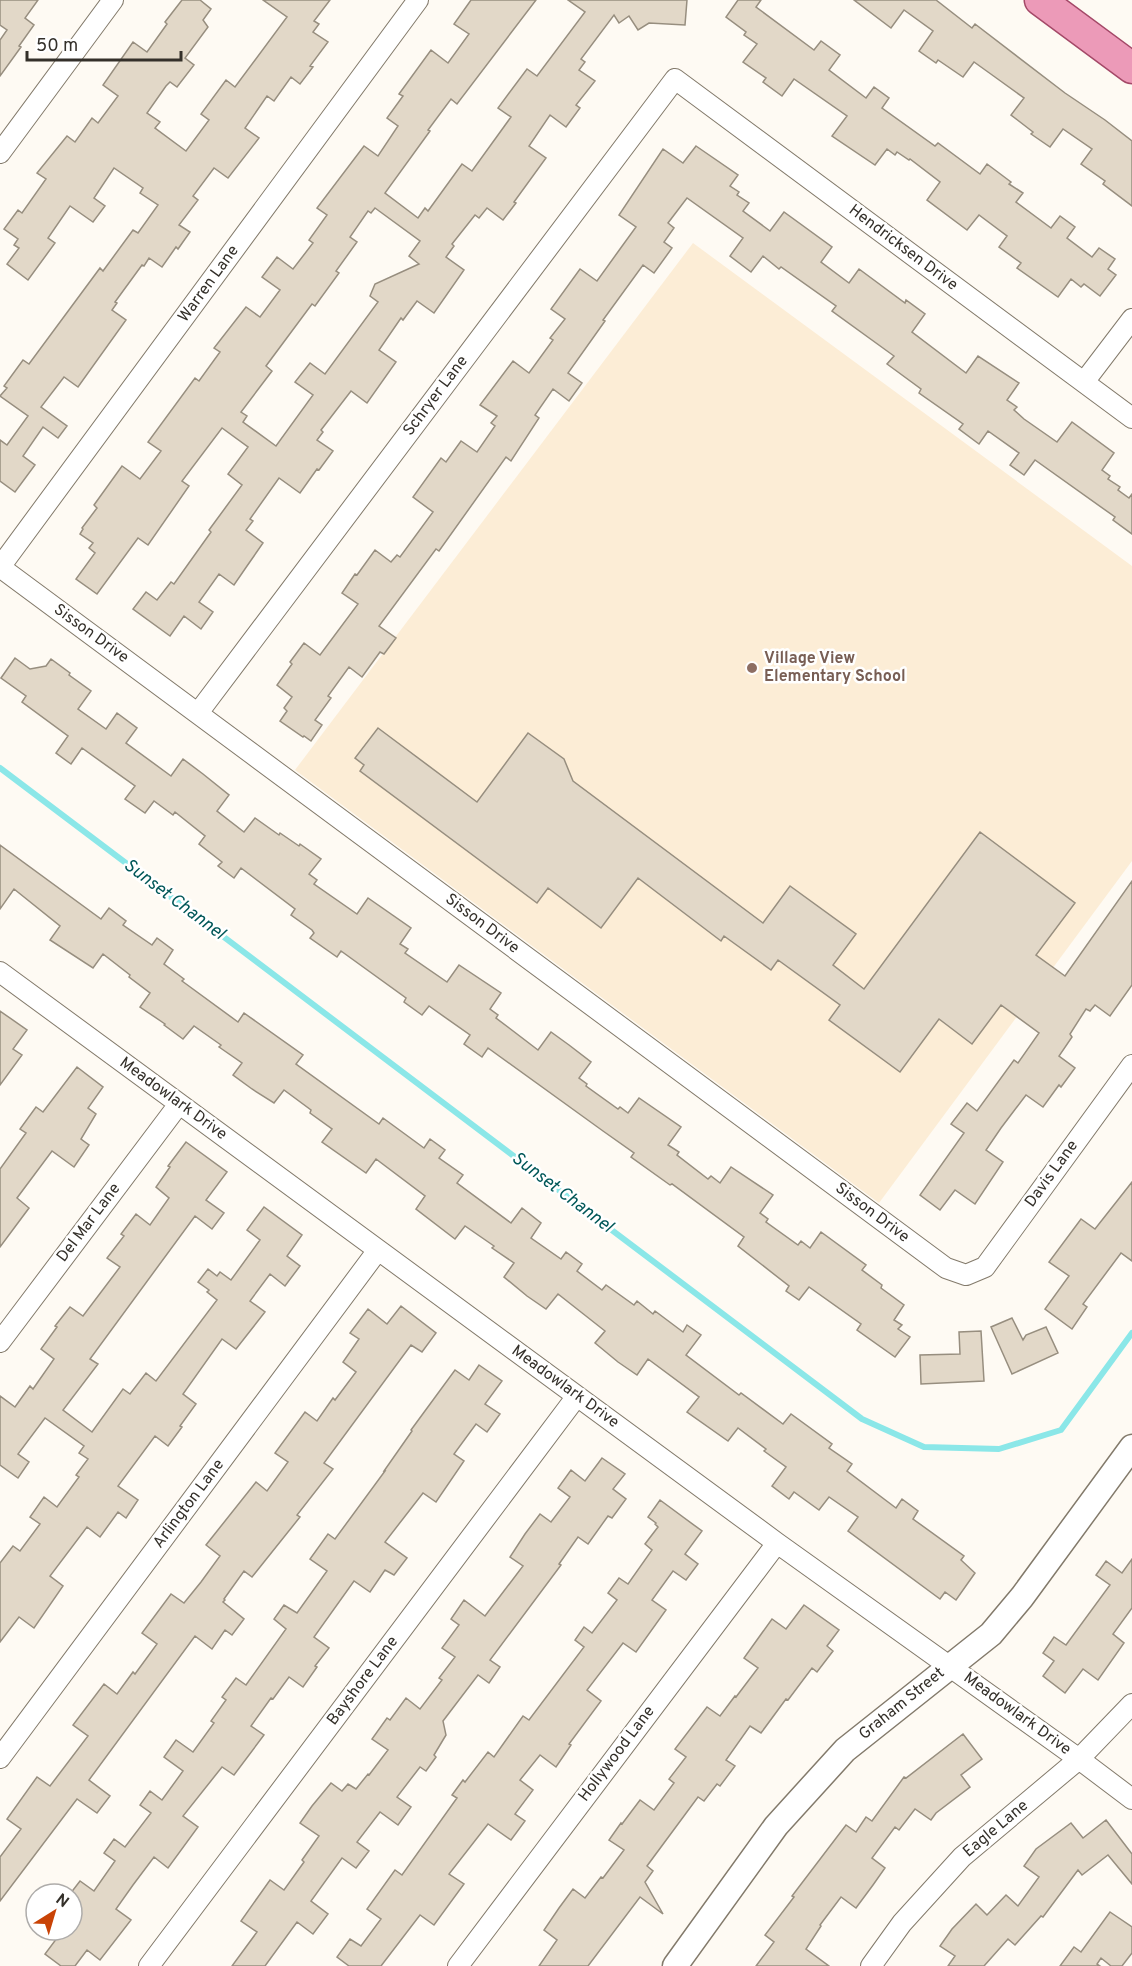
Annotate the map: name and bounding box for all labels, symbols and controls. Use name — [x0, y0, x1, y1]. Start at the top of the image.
scale bar — [27, 24, 182, 62]
text: 50 m — [36, 35, 78, 58]
street label: Hendricksen Drive — [845, 200, 961, 296]
street label: Warren Lane — [174, 241, 244, 327]
street label: Schryer Lane — [399, 352, 473, 440]
street label: Sisson Drive — [50, 600, 132, 668]
place label: Village View Elementary School — [764, 649, 906, 687]
marker: Village View Elementary School — [745, 661, 759, 675]
water label: Sunset Channel — [119, 854, 230, 947]
street label: Sisson Drive — [441, 890, 523, 958]
street label: Meadowlark Drive — [115, 1053, 231, 1145]
street label: Davis Lane — [1021, 1137, 1083, 1211]
water label: Sunset Channel — [507, 1147, 618, 1240]
street label: Sisson Drive — [831, 1179, 913, 1247]
street label: Del Mar Lane — [53, 1180, 125, 1266]
street label: Meadowlark Drive — [507, 1341, 623, 1433]
street label: Arlington Lane — [149, 1455, 229, 1553]
street label: Bayshore Lane — [323, 1632, 403, 1730]
street label: Graham Street — [855, 1663, 949, 1745]
street label: Meadowlark Drive — [959, 1668, 1075, 1760]
street label: Hollywood Lane — [574, 1702, 660, 1806]
street label: Eagle Lane — [959, 1796, 1033, 1862]
north arrow — [24, 1882, 84, 1942]
text: N — [51, 1890, 72, 1913]

